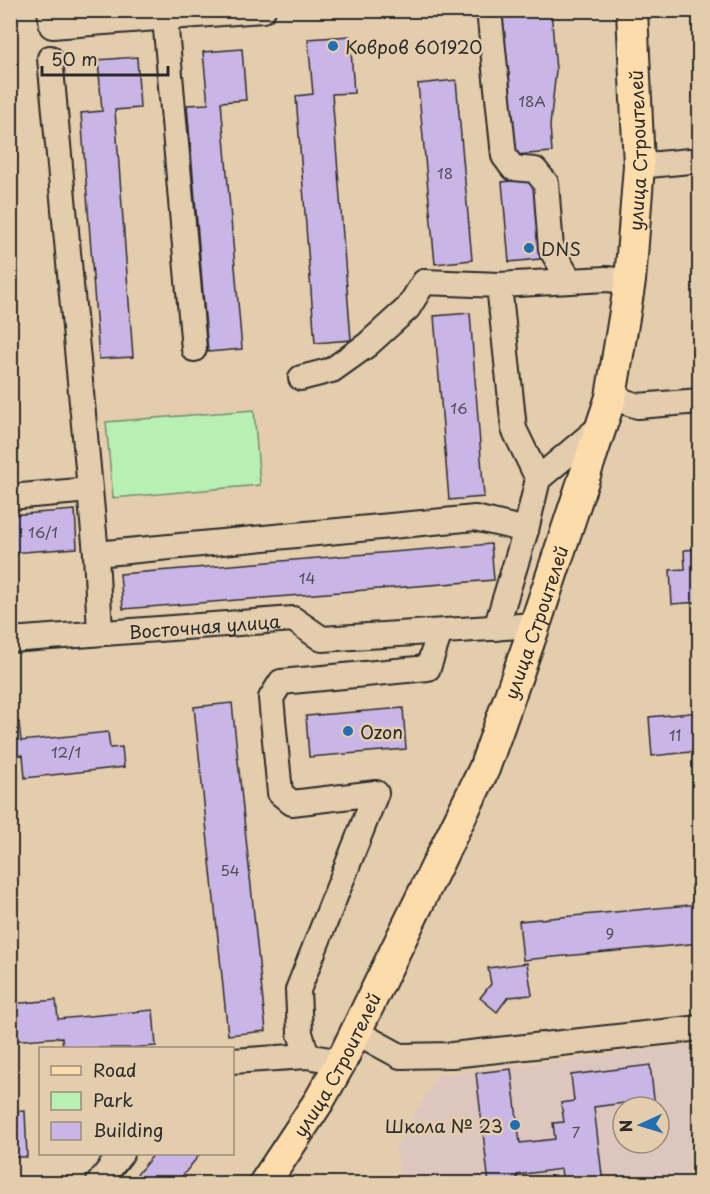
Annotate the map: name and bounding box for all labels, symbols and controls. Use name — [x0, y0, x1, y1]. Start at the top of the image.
place label: Ковров 601920 — [345, 33, 482, 60]
scale bar — [42, 39, 168, 77]
marker: Ковров 601920 — [326, 39, 340, 53]
text: 50 m — [51, 45, 98, 72]
street label: улица Строителей — [620, 69, 653, 232]
house number: 18А — [518, 89, 546, 112]
house number: 18 — [437, 161, 453, 184]
place label: DNS — [541, 235, 581, 262]
marker: DNS — [522, 241, 536, 255]
house number: 16 — [450, 396, 468, 419]
house number: 16/1 — [28, 520, 58, 543]
street label: улица Строителей — [496, 542, 574, 703]
house number: 14 — [299, 566, 315, 589]
street label: Восточная улица — [128, 606, 282, 645]
place label: Ozon — [360, 718, 403, 745]
house number: 11 — [669, 723, 681, 746]
marker: Ozon — [341, 724, 355, 738]
house number: 12/1 — [51, 740, 81, 763]
house number: 54 — [220, 858, 240, 881]
house number: 9 — [606, 921, 614, 944]
street label: улица Строителей — [286, 988, 387, 1142]
legend — [39, 1047, 234, 1155]
text: Road — [93, 1056, 137, 1083]
text: Park — [93, 1086, 133, 1113]
north arrow — [611, 1095, 671, 1155]
place label: Школа № 23 — [385, 1112, 503, 1139]
text: Building — [93, 1116, 163, 1143]
marker: Школа № 23 — [508, 1118, 522, 1132]
text: N — [613, 1119, 637, 1133]
house number: 7 — [572, 1120, 581, 1143]

